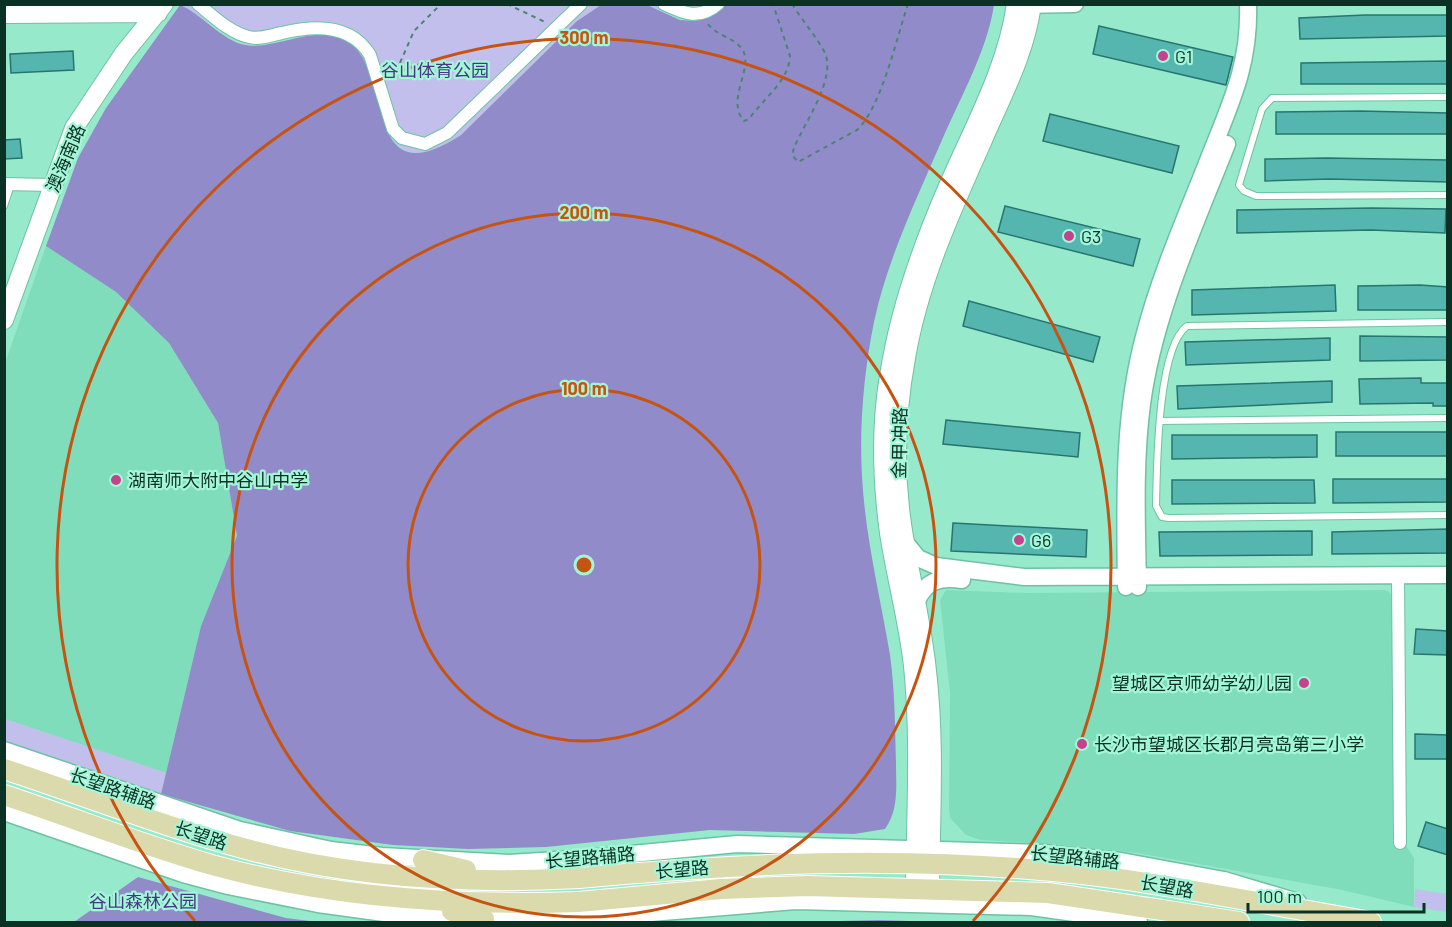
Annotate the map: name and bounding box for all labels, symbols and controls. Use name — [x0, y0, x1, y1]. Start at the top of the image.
text: 300 m — [560, 26, 608, 48]
place label: G1 — [1175, 45, 1192, 67]
marker: G1 — [1156, 49, 1170, 63]
park label: 谷山体育公园 — [381, 59, 489, 81]
street label: 澳海南路 — [41, 121, 89, 195]
text: 200 m — [559, 201, 609, 223]
place label: G3 — [1081, 225, 1101, 247]
marker: G3 — [1062, 229, 1076, 243]
text: 100 m — [561, 377, 607, 399]
street label: 金甲冲路 — [887, 407, 911, 479]
place label: 湖南师大附中谷山中学 — [128, 469, 308, 491]
marker: 湖南师大附中谷山中学 — [109, 473, 123, 487]
place label: G6 — [1031, 529, 1051, 551]
marker: G6 — [1012, 533, 1026, 547]
centre of rings — [574, 555, 594, 575]
place label: 望城区京师幼学幼儿园 — [1112, 672, 1292, 694]
marker: 望城区京师幼学幼儿园 — [1297, 676, 1311, 690]
place label: 长沙市望城区长郡月亮岛第三小学 — [1094, 733, 1364, 755]
marker: 长沙市望城区长郡月亮岛第三小学 — [1075, 737, 1089, 751]
street label: 长望路辅路 — [67, 763, 159, 813]
street label: 长望路 — [172, 816, 230, 854]
street label: 长望路辅路 — [1029, 841, 1121, 873]
street label: 长望路辅路 — [544, 842, 636, 872]
street label: 长望路 — [654, 856, 710, 882]
street label: 长望路 — [1139, 870, 1195, 902]
scale bar — [1248, 876, 1424, 914]
text: 100 m — [1257, 885, 1302, 907]
park label: 谷山森林公园 — [89, 890, 197, 912]

